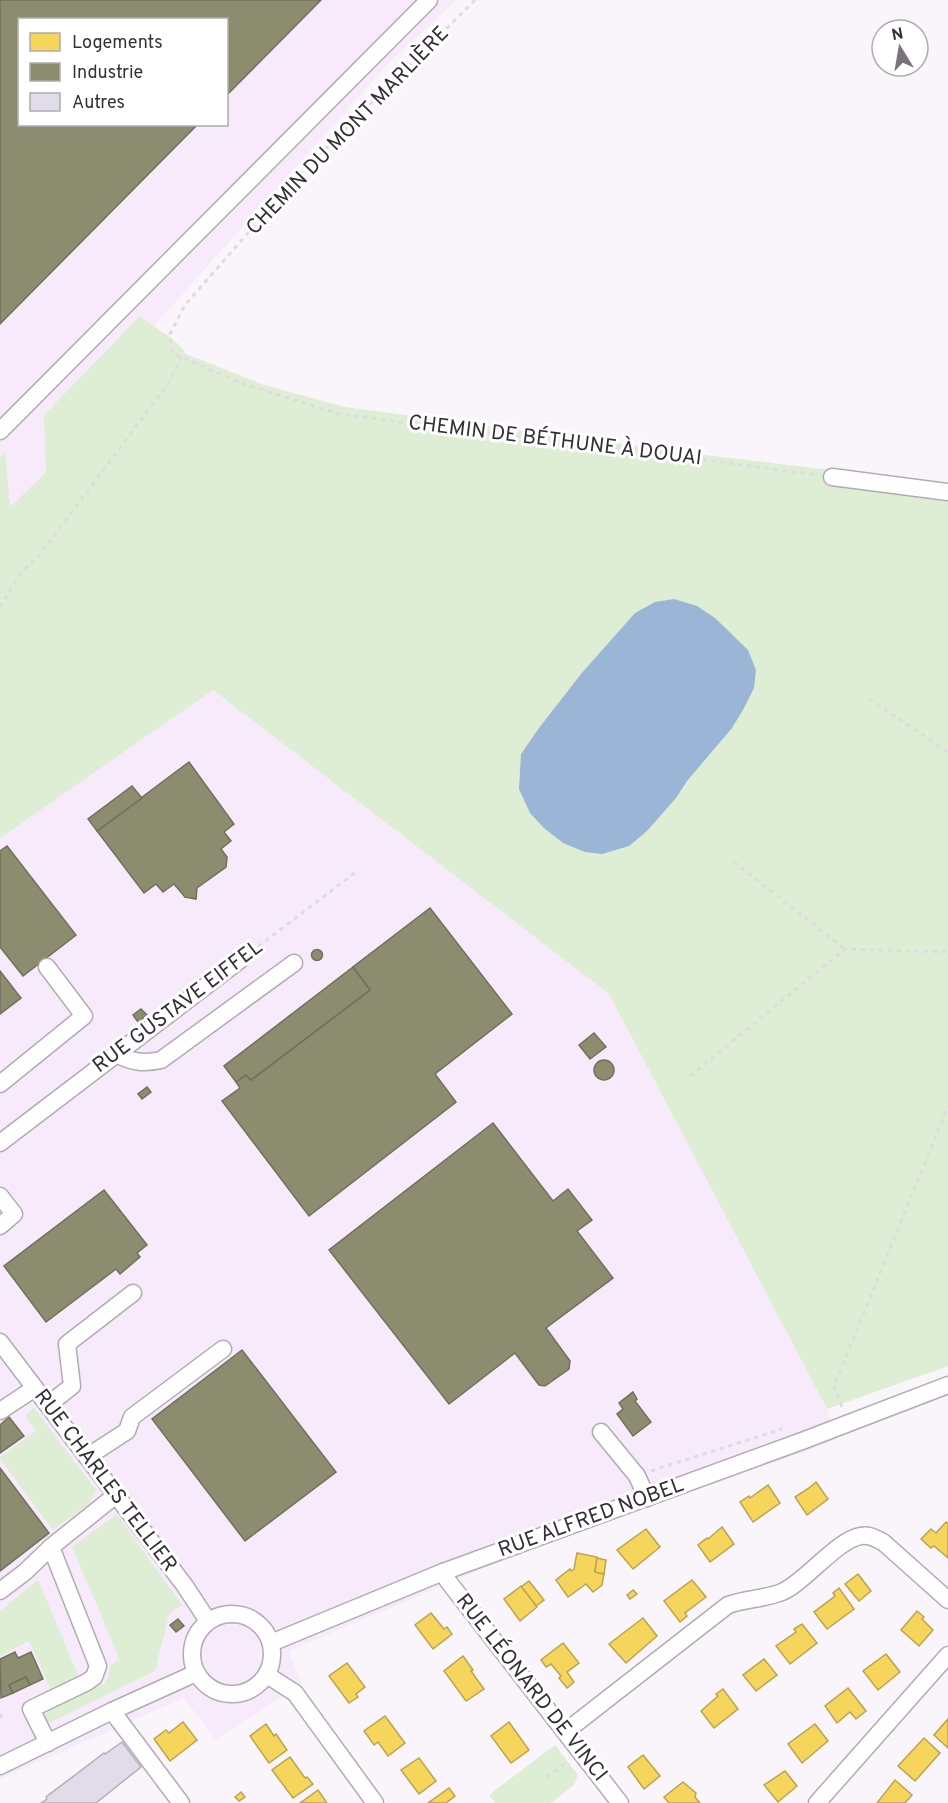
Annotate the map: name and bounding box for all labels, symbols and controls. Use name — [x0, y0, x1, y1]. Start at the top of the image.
legend — [18, 18, 228, 126]
north arrow — [870, 18, 930, 78]
street label: CHEMIN DU MONT MARLIÈRE — [240, 20, 455, 241]
text: N — [890, 24, 905, 46]
text: Logements — [72, 32, 163, 55]
text: Industrie — [72, 62, 143, 85]
text: Autres — [72, 92, 125, 115]
street label: CHEMIN DE BÉTHUNE À DOUAI — [407, 409, 703, 472]
street label: RUE GUSTAVE EIFFEL — [88, 934, 269, 1080]
street label: RUE CHARLES TELLIER — [27, 1384, 183, 1578]
street label: RUE ALFRED NOBEL — [494, 1472, 688, 1564]
street label: RUE LÉONARD DE VINCI — [449, 1588, 614, 1787]

